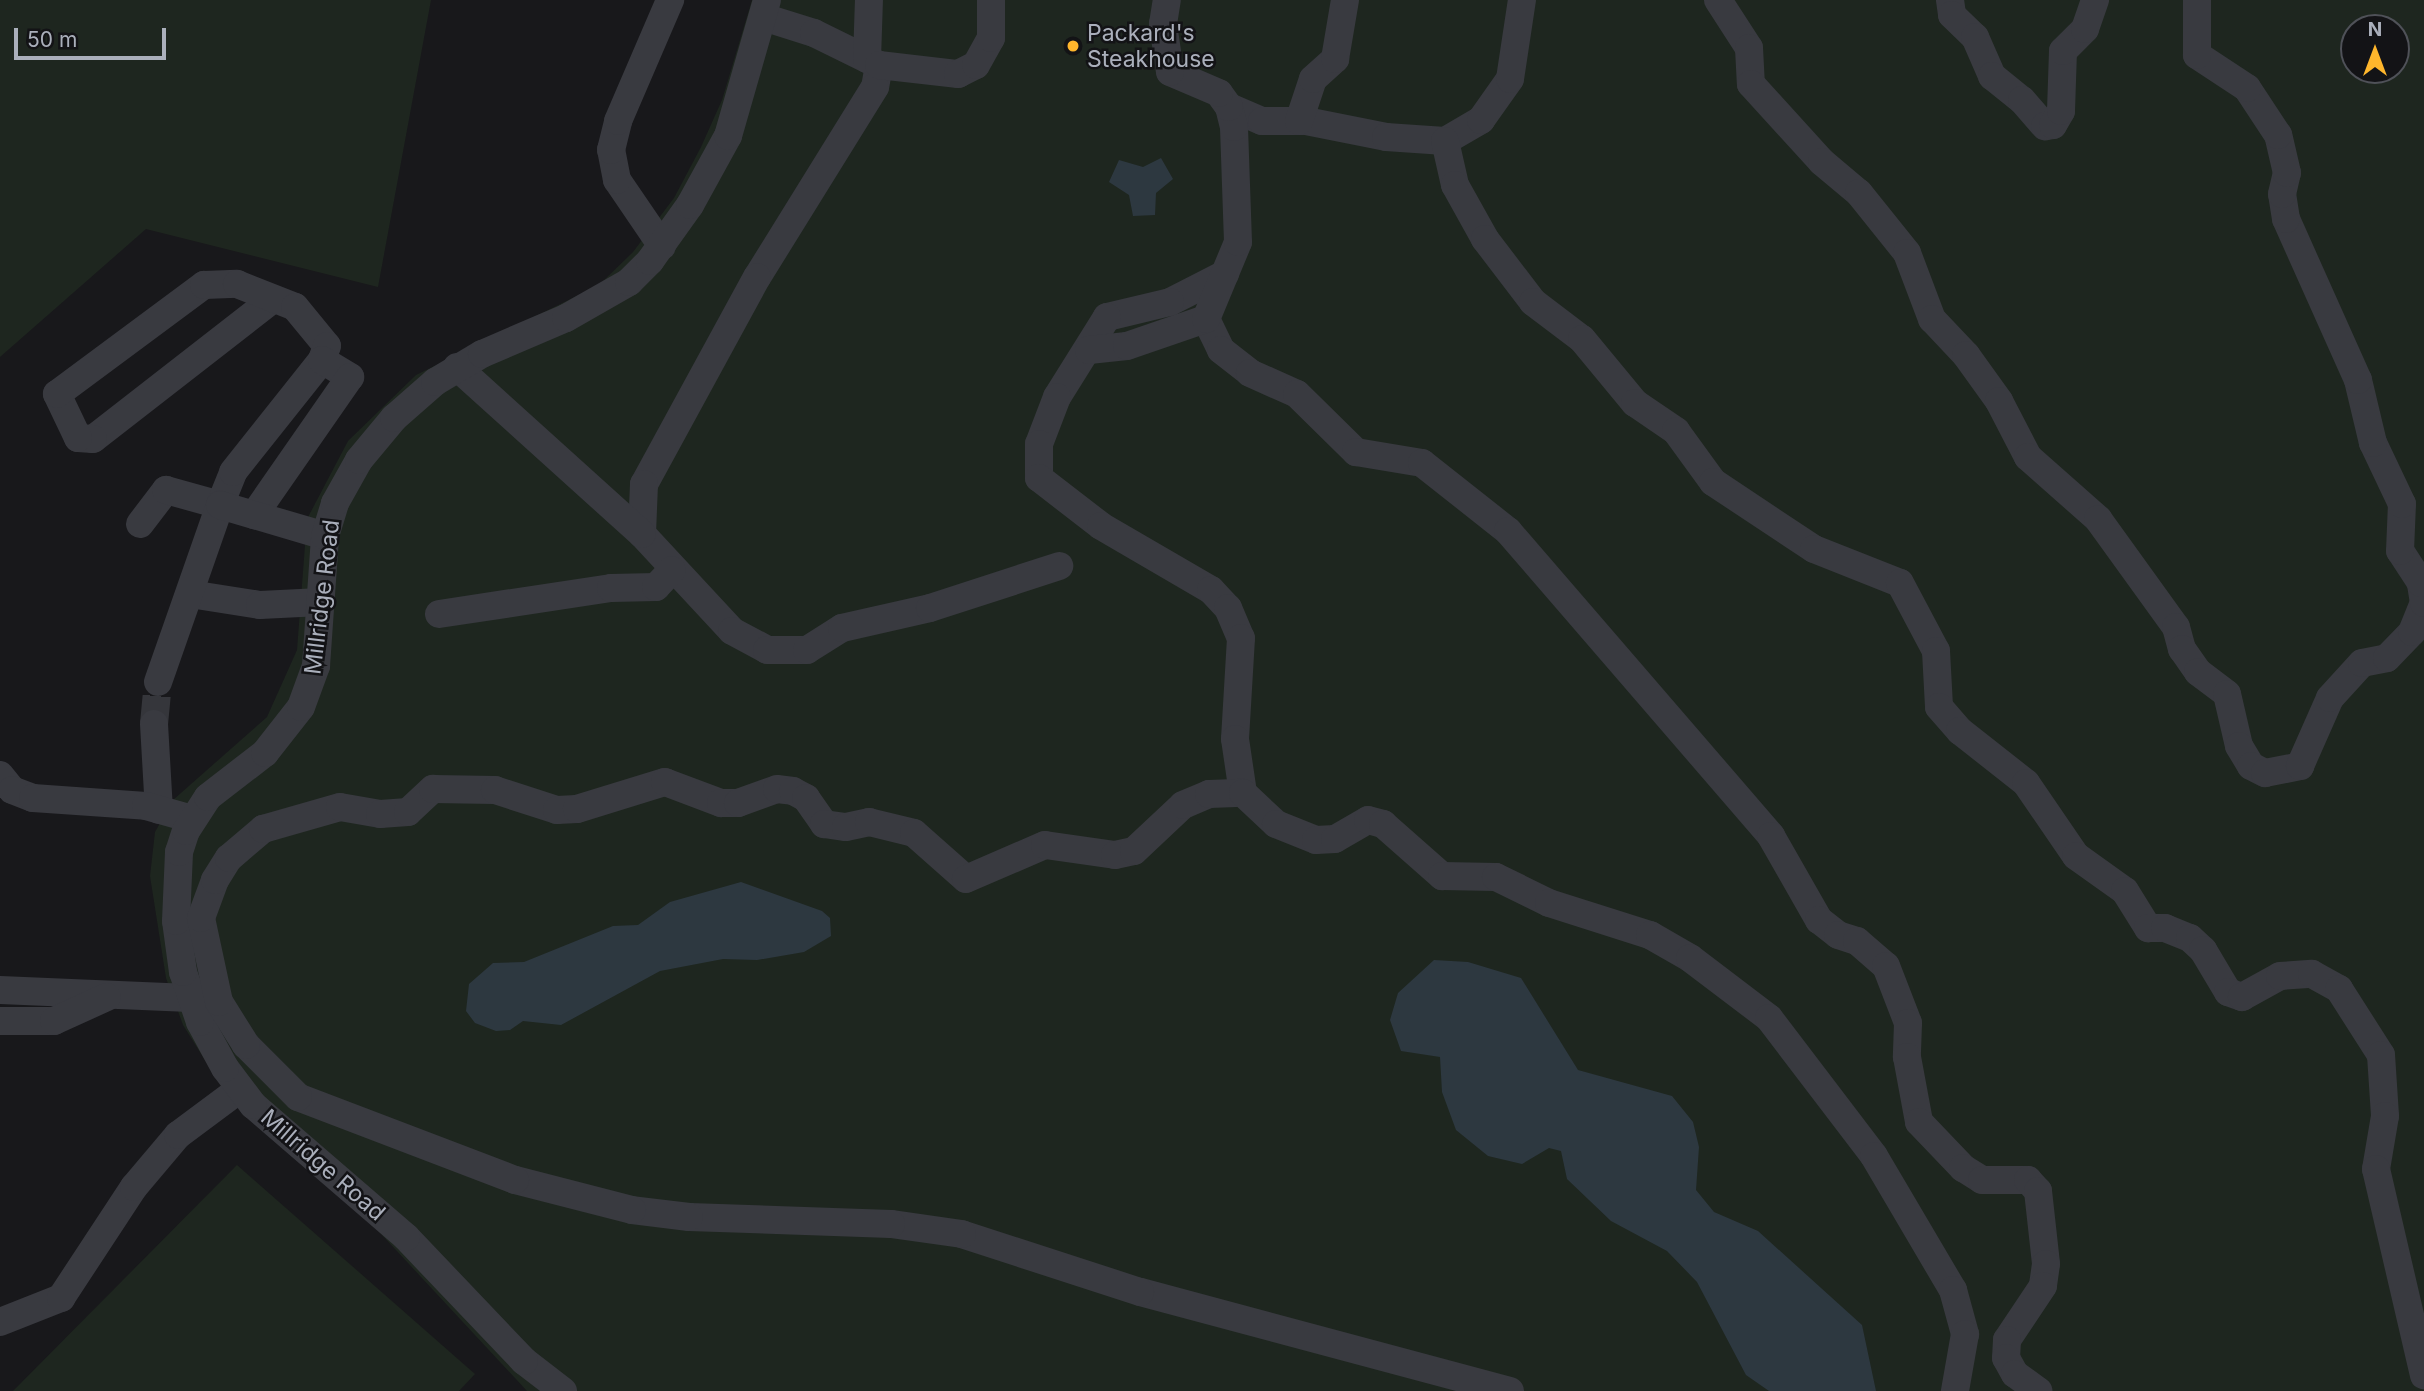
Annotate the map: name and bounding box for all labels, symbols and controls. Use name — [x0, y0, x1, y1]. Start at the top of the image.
scale bar — [18, 14, 170, 58]
north arrow — [2340, 14, 2410, 84]
text: N — [2368, 18, 2382, 41]
place label: Packard's Steakhouse — [1087, 19, 1215, 73]
text: 50 m — [27, 27, 77, 52]
marker: Packard's Steakhouse — [1065, 38, 1081, 54]
street label: Millridge Road — [299, 518, 345, 676]
street label: Millridge Road — [255, 1104, 391, 1226]

